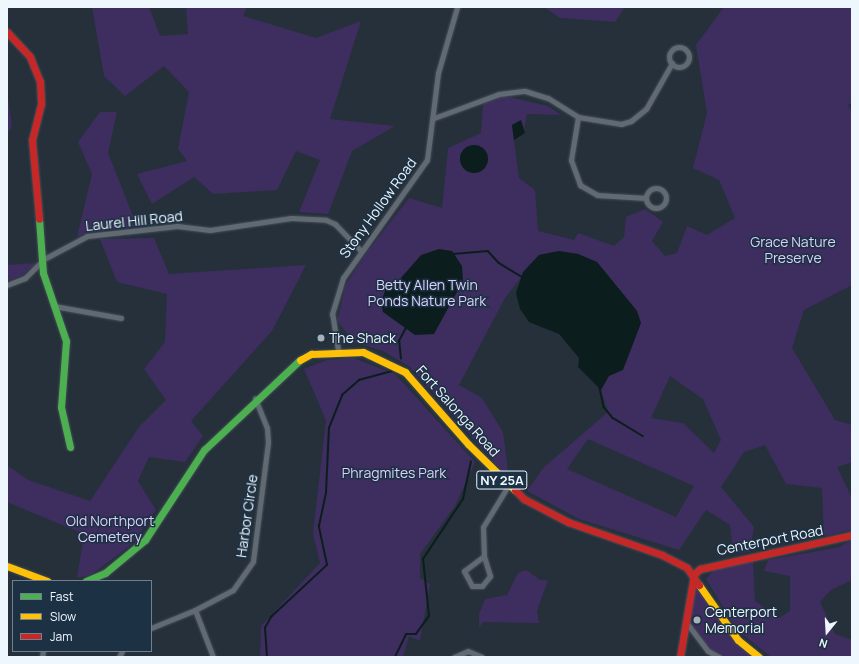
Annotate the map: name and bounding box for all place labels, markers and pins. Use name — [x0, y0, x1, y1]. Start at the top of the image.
place label: The Shack — [329, 330, 396, 346]
marker: The Shack — [316, 333, 326, 343]
place label: Centerport Memorial — [705, 604, 777, 636]
marker: Centerport Memorial — [692, 615, 702, 625]

